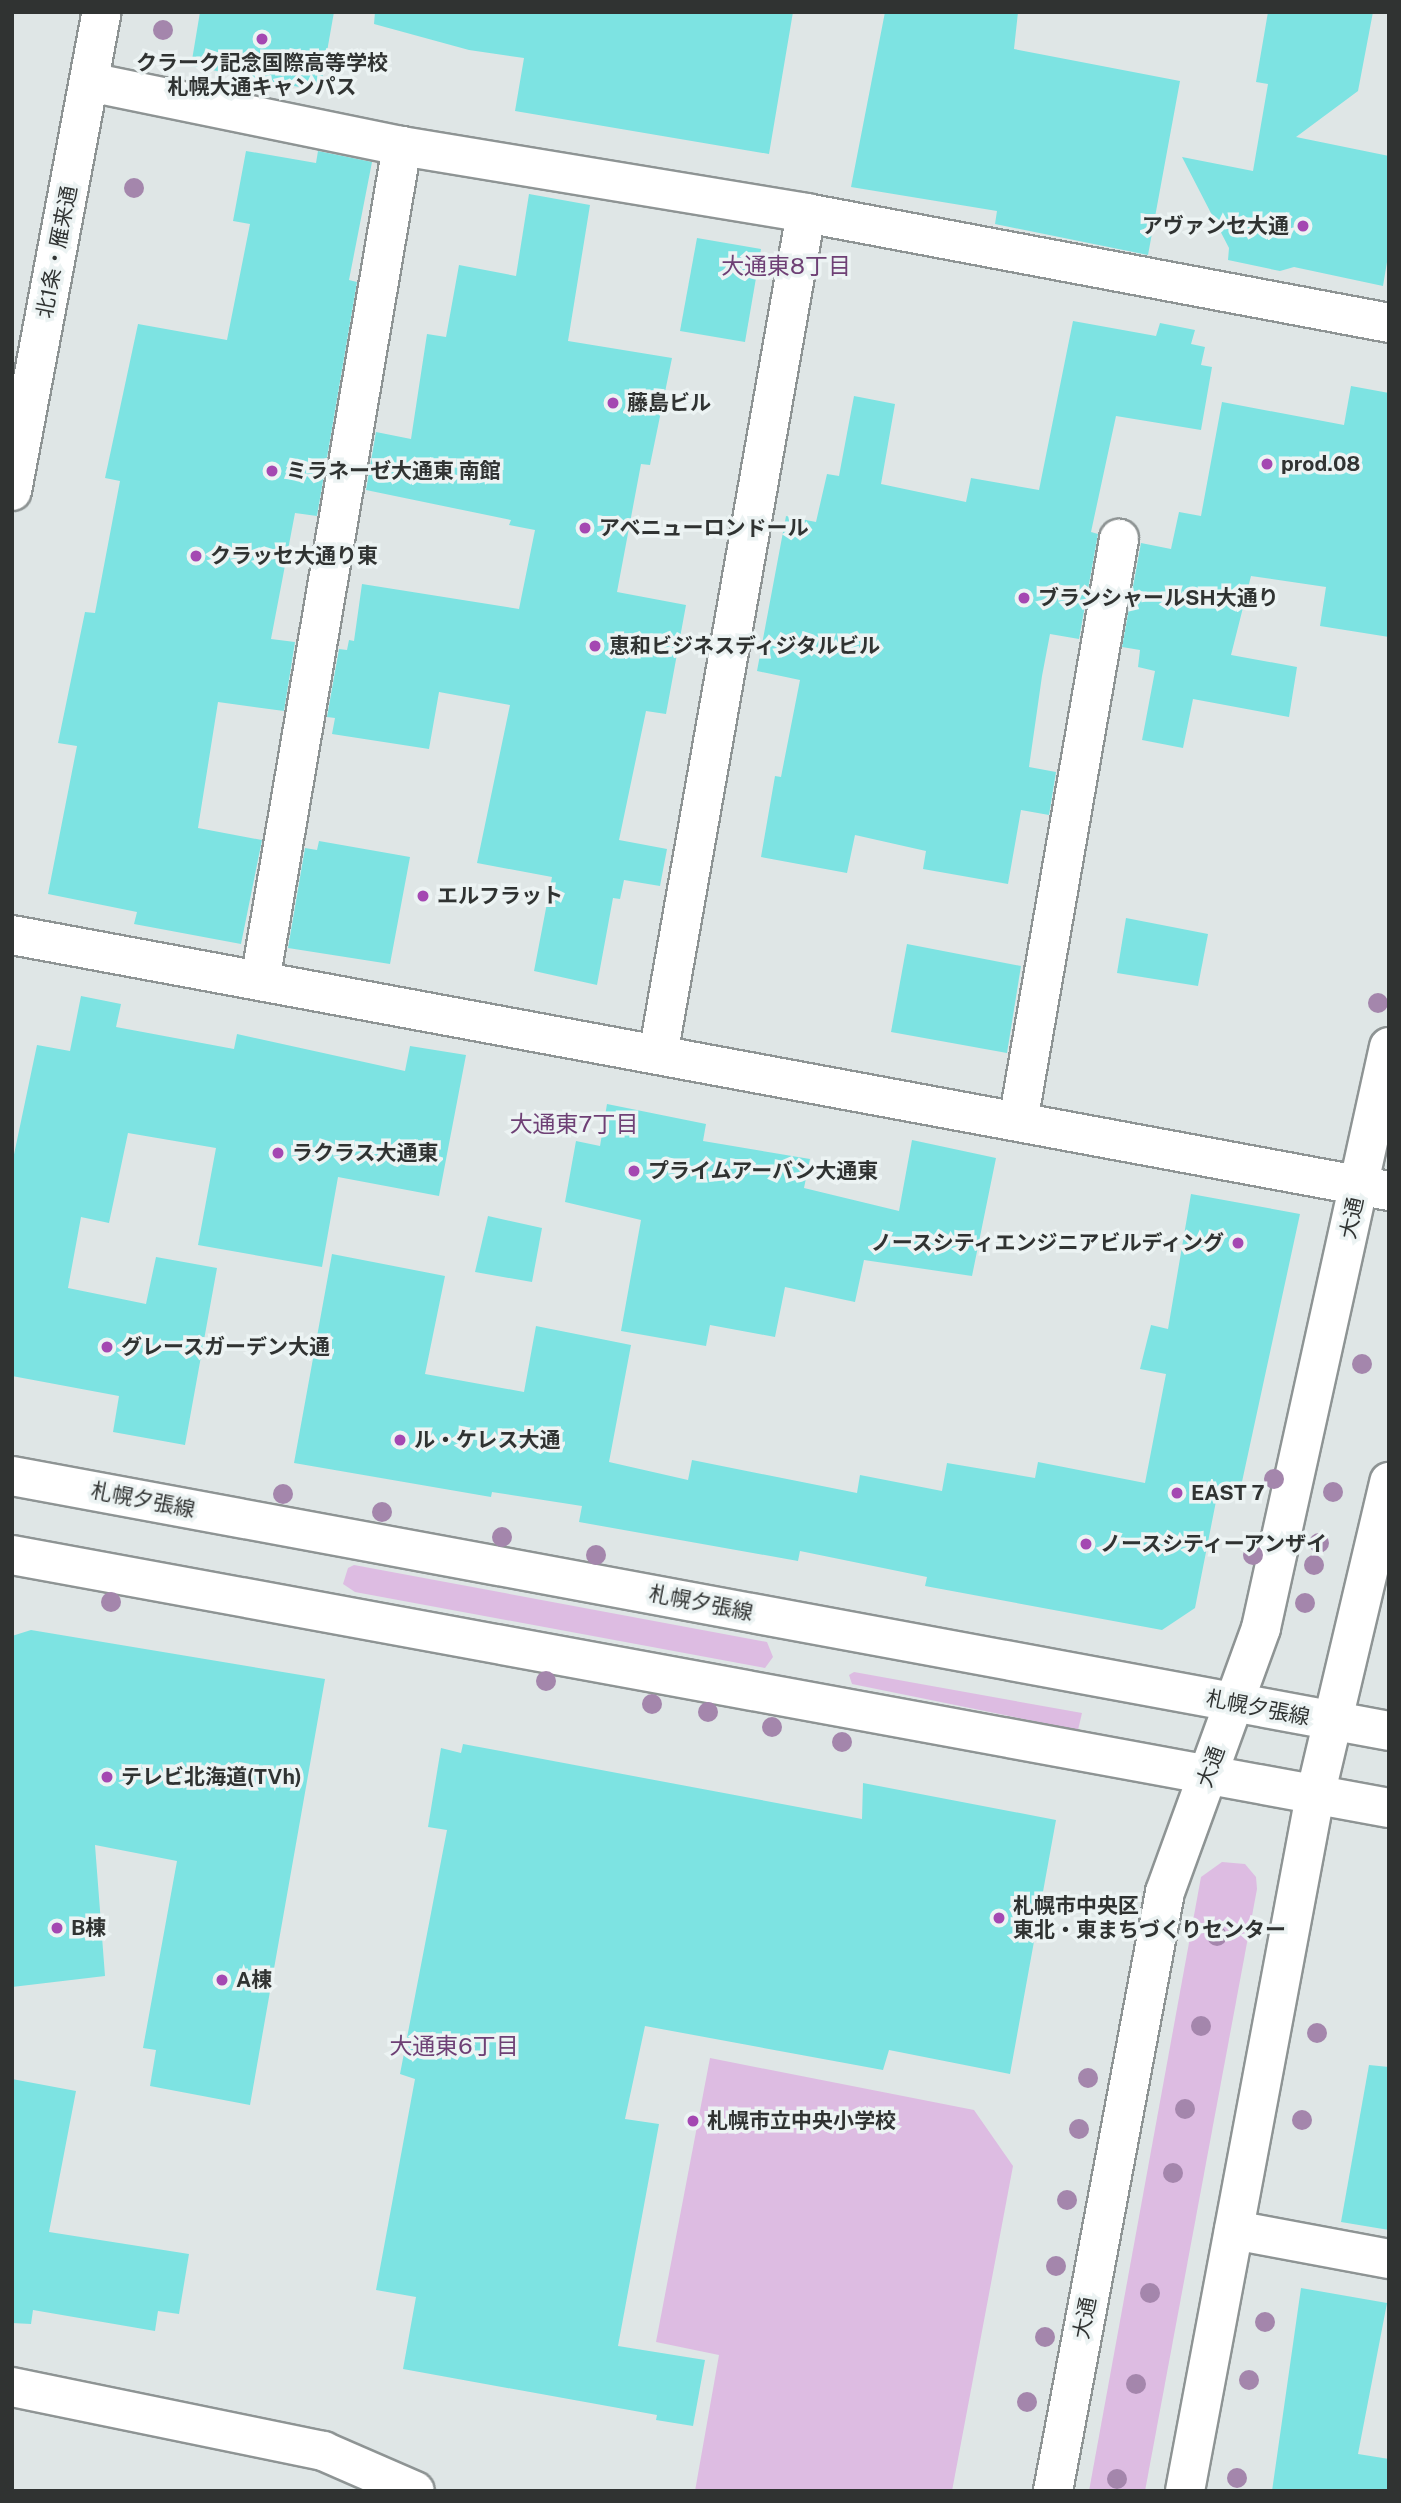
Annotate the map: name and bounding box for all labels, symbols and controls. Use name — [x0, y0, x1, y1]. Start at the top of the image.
marker: クラーク記念国際高等学校 札幌大通キャンパス — [254, 31, 270, 47]
place label: クラーク記念国際高等学校 札幌大通キャンパス — [136, 50, 388, 100]
street label: 北1条・雁来通 — [32, 184, 82, 320]
place label: アヴァンセ大通 — [1142, 213, 1289, 239]
marker: アヴァンセ大通 — [1295, 218, 1311, 234]
district label: 大通東8丁目 — [721, 252, 851, 280]
place label: 藤島ビル — [627, 390, 711, 416]
marker: 藤島ビル — [605, 395, 621, 411]
place label: prod.08 — [1281, 451, 1360, 477]
marker: prod.08 — [1259, 456, 1275, 472]
place label: ミラネーゼ大通東 南館 — [286, 458, 501, 484]
marker: ミラネーゼ大通東 南館 — [264, 463, 280, 479]
place label: アベニューロンドール — [599, 515, 809, 541]
marker: アベニューロンドール — [577, 520, 593, 536]
place label: クラッセ大通り東 — [210, 543, 378, 569]
marker: クラッセ大通り東 — [188, 548, 204, 564]
place label: ブランシャールSH大通り — [1038, 585, 1279, 611]
marker: ブランシャールSH大通り — [1016, 590, 1032, 606]
place label: 恵和ビジネスディジタルビル — [609, 633, 882, 659]
marker: 恵和ビジネスディジタルビル — [587, 638, 603, 654]
place label: エルフラット — [437, 883, 563, 909]
marker: エルフラット — [415, 888, 431, 904]
district label: 大通東7丁目 — [510, 1110, 638, 1138]
place label: ラクラス大通東 — [292, 1140, 439, 1166]
marker: ラクラス大通東 — [270, 1145, 286, 1161]
place label: プライムアーバン大通東 — [648, 1158, 878, 1184]
marker: プライムアーバン大通東 — [626, 1163, 642, 1179]
street label: 大通 — [1335, 1195, 1369, 1241]
place label: ノースシティエンジニアビルディング — [867, 1230, 1224, 1256]
marker: ノースシティエンジニアビルディング — [1230, 1235, 1246, 1251]
place label: グレースガーデン大通 — [121, 1334, 331, 1360]
marker: グレースガーデン大通 — [99, 1339, 115, 1355]
place label: ル・ケレス大通 — [414, 1427, 561, 1453]
marker: ル・ケレス大通 — [392, 1432, 408, 1448]
street label: 札幌夕張線 — [89, 1478, 197, 1522]
place label: EAST 7 — [1191, 1480, 1265, 1506]
marker: EAST 7 — [1169, 1485, 1185, 1501]
place label: ノースシティーアンザイ — [1100, 1531, 1331, 1557]
marker: ノースシティーアンザイ — [1078, 1536, 1094, 1552]
street label: 札幌夕張線 — [647, 1581, 755, 1625]
street label: 札幌夕張線 — [1204, 1686, 1312, 1730]
street label: 大通 — [1192, 1743, 1230, 1791]
place label: テレビ北海道(TVh) — [121, 1764, 302, 1790]
marker: テレビ北海道(TVh) — [99, 1769, 115, 1785]
place label: 札幌市中央区 東北・東まちづくりセンター — [1013, 1893, 1286, 1943]
marker: 札幌市中央区 東北・東まちづくりセンター — [991, 1910, 1007, 1926]
place label: B棟 — [71, 1915, 106, 1941]
marker: B棟 — [49, 1920, 65, 1936]
place label: A棟 — [236, 1967, 272, 1993]
marker: A棟 — [214, 1972, 230, 1988]
district label: 大通東6丁目 — [389, 2032, 519, 2060]
place label: 札幌市立中央小学校 — [707, 2108, 896, 2134]
marker: 札幌市立中央小学校 — [685, 2113, 701, 2129]
street label: 大通 — [1069, 2295, 1101, 2341]

